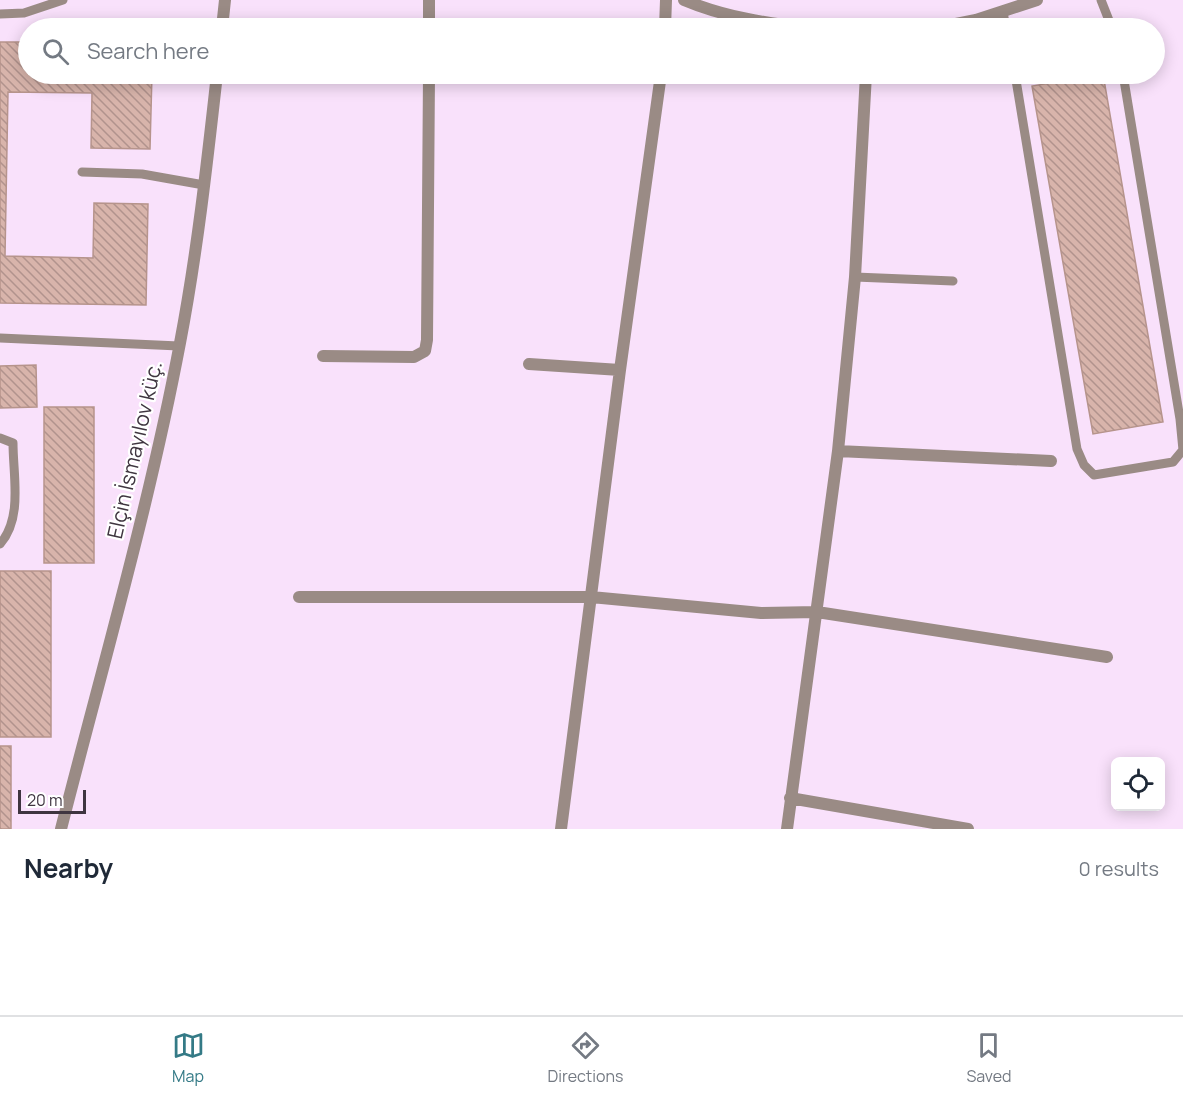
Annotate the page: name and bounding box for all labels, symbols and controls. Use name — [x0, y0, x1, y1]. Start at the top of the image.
search box — [18, 18, 1165, 84]
icon: search — [39, 35, 72, 68]
text: Search here — [87, 36, 209, 66]
street label: Elçin İsmayılov küç. — [100, 358, 168, 541]
map controls — [1111, 757, 1165, 811]
button: locate — [1111, 757, 1165, 811]
scale bar — [18, 787, 86, 814]
text: 20 m — [27, 789, 63, 811]
text: Nearby — [24, 850, 113, 886]
text: 0 results — [1079, 855, 1159, 882]
tab: Map — [172, 1029, 205, 1087]
tab: Directions — [548, 1029, 623, 1087]
tab: Saved — [966, 1029, 1011, 1087]

